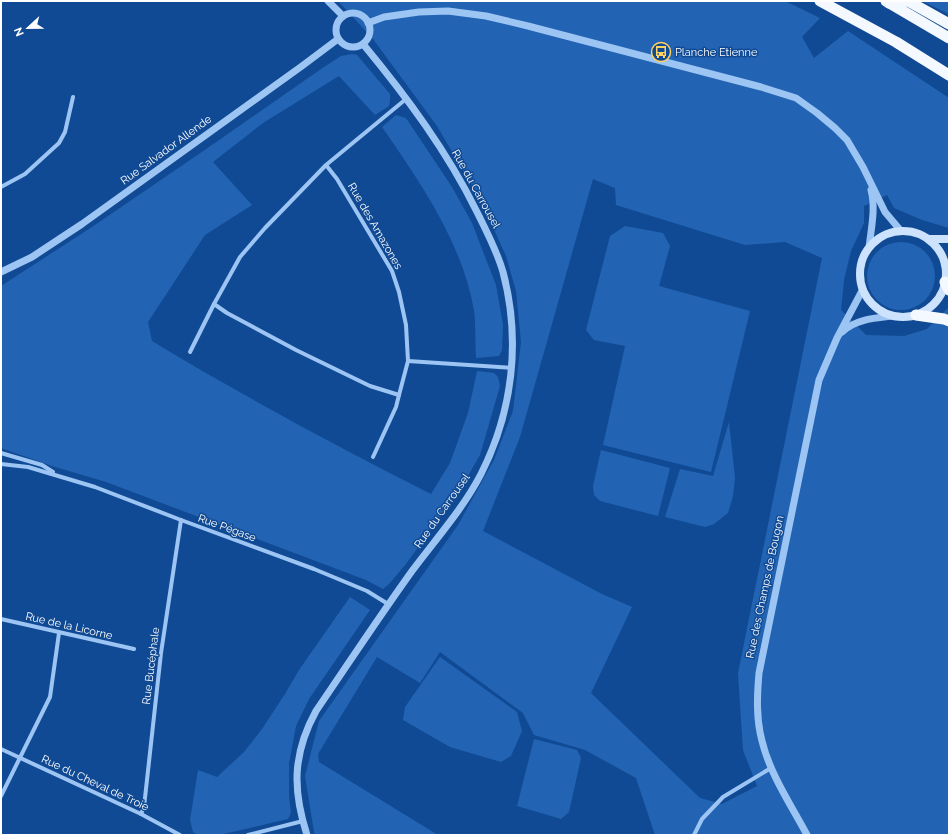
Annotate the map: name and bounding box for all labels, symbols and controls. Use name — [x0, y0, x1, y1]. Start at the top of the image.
north arrow — [8, 8, 48, 48]
text: N — [12, 25, 27, 38]
bus stop icon: Planche Etienne — [650, 41, 672, 63]
place label: Planche Etienne — [675, 46, 758, 59]
street label: Rue Salvador Allende — [118, 112, 214, 187]
street label: Rue du Carrousel — [449, 147, 503, 231]
street label: Rue des Amazones — [345, 181, 405, 271]
street label: Rue du Carrousel — [411, 471, 473, 551]
street label: Rue Pégase — [196, 512, 258, 545]
street label: Rue des Champs de Bougon — [744, 514, 786, 660]
street label: Rue de la Licorne — [24, 610, 114, 642]
street label: Rue Bucéphale — [140, 626, 162, 705]
street label: Rue du Cheval de Troie — [39, 752, 151, 814]

